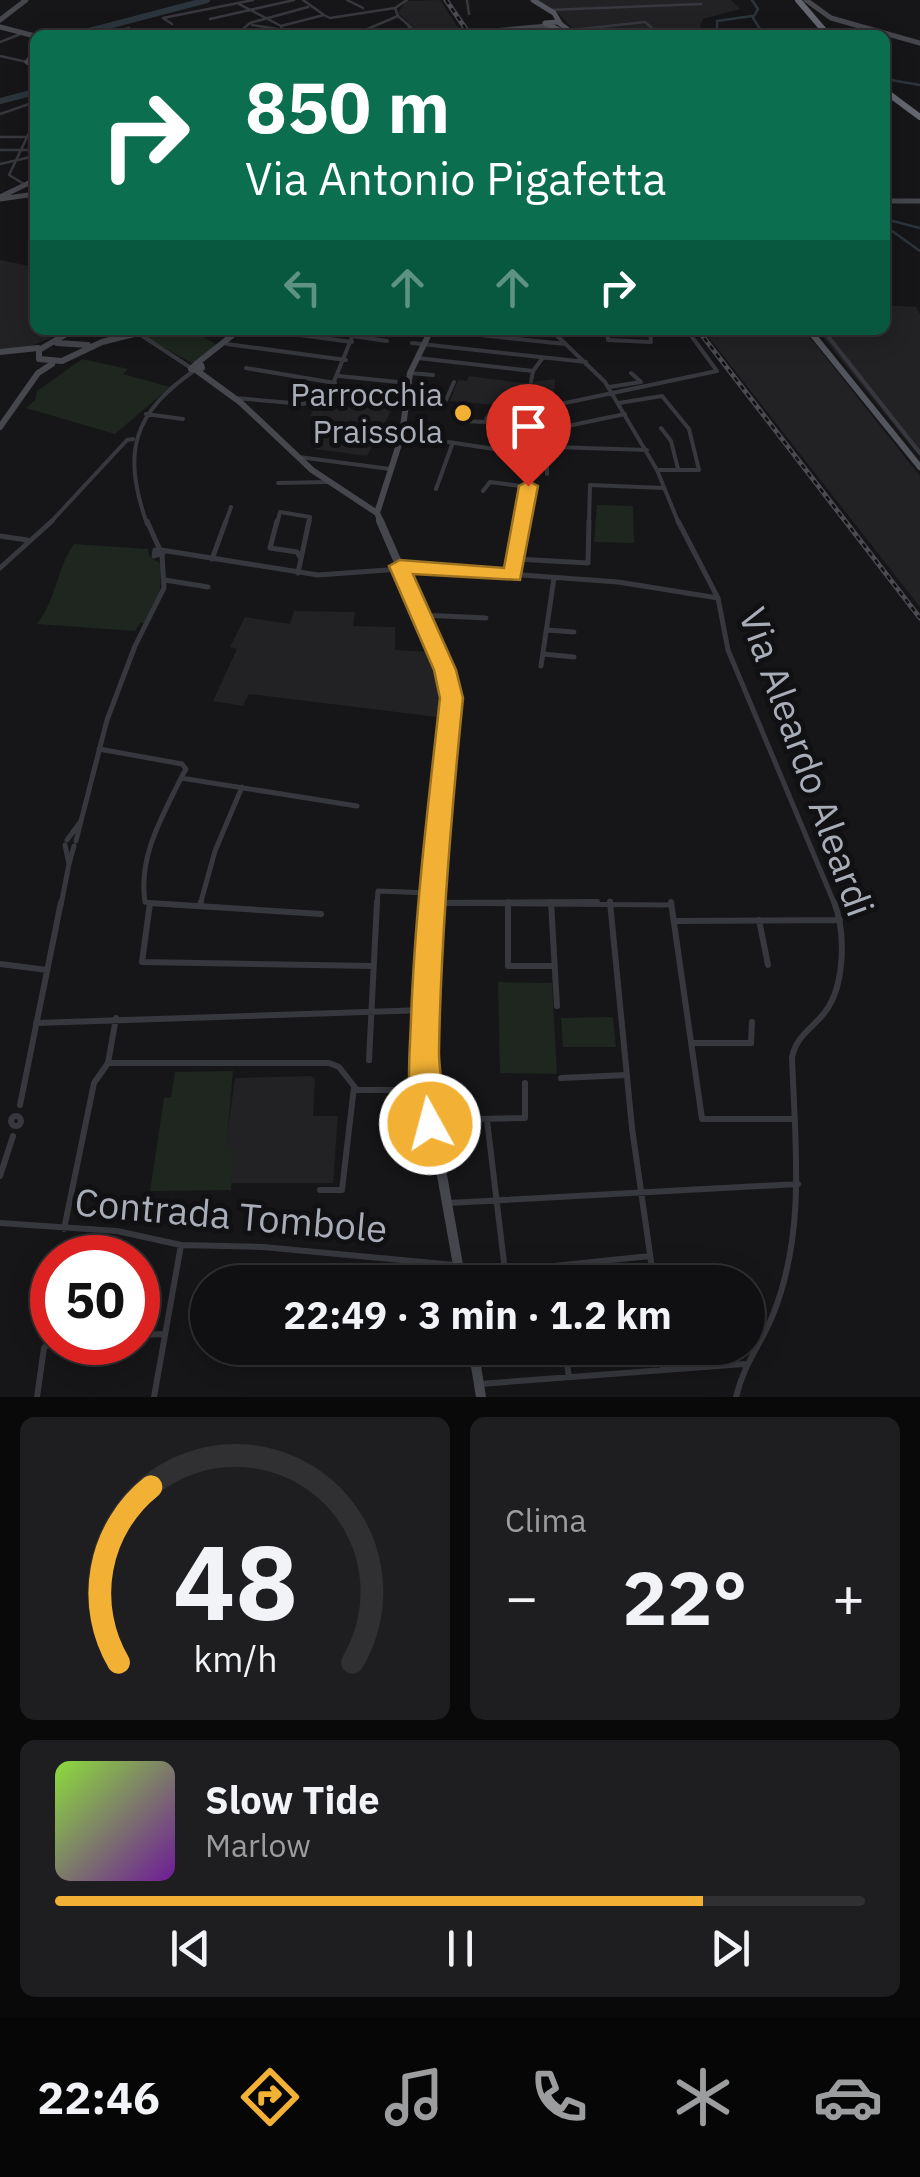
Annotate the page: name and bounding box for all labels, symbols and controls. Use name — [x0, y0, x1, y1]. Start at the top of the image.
text: 850 m — [245, 61, 450, 152]
icon: right — [80, 70, 210, 200]
text: Via Antonio Pigafetta — [245, 149, 667, 207]
icon: left — [275, 260, 330, 315]
icon: ahead — [380, 260, 435, 315]
icon: ahead — [485, 260, 540, 315]
icon: right — [590, 260, 645, 315]
place label: Parrocchia Praissola — [290, 373, 443, 452]
pin — [486, 384, 571, 487]
icon: arrive — [501, 399, 556, 454]
marker: Parrocchia Praissola — [452, 402, 474, 424]
street label: Via Aleardo Aleardi — [729, 600, 886, 923]
position arrow — [378, 1072, 482, 1176]
street label: Contrada Tombole — [73, 1176, 389, 1253]
speed limit sign: 50 — [30, 1235, 160, 1365]
text: 22:49 · 3 min · 1.2 km — [283, 1290, 672, 1339]
text: Clima — [505, 1499, 587, 1541]
text: 48 — [173, 1513, 297, 1649]
text: 22° — [622, 1548, 748, 1646]
text: − — [505, 1561, 538, 1632]
text: + — [832, 1561, 865, 1632]
text: km/h — [193, 1635, 277, 1682]
text: Slow Tide — [205, 1775, 380, 1824]
text: Marlow — [205, 1824, 311, 1866]
icon: previous — [163, 1921, 218, 1976]
icon: pause — [433, 1921, 488, 1976]
icon: next — [703, 1921, 758, 1976]
icon: directions — [235, 2062, 305, 2132]
icon: music — [379, 2062, 449, 2132]
icon: phone — [524, 2062, 594, 2132]
icon: climate — [668, 2062, 738, 2132]
icon: car — [813, 2062, 883, 2132]
text: 22:46 — [37, 2068, 160, 2126]

